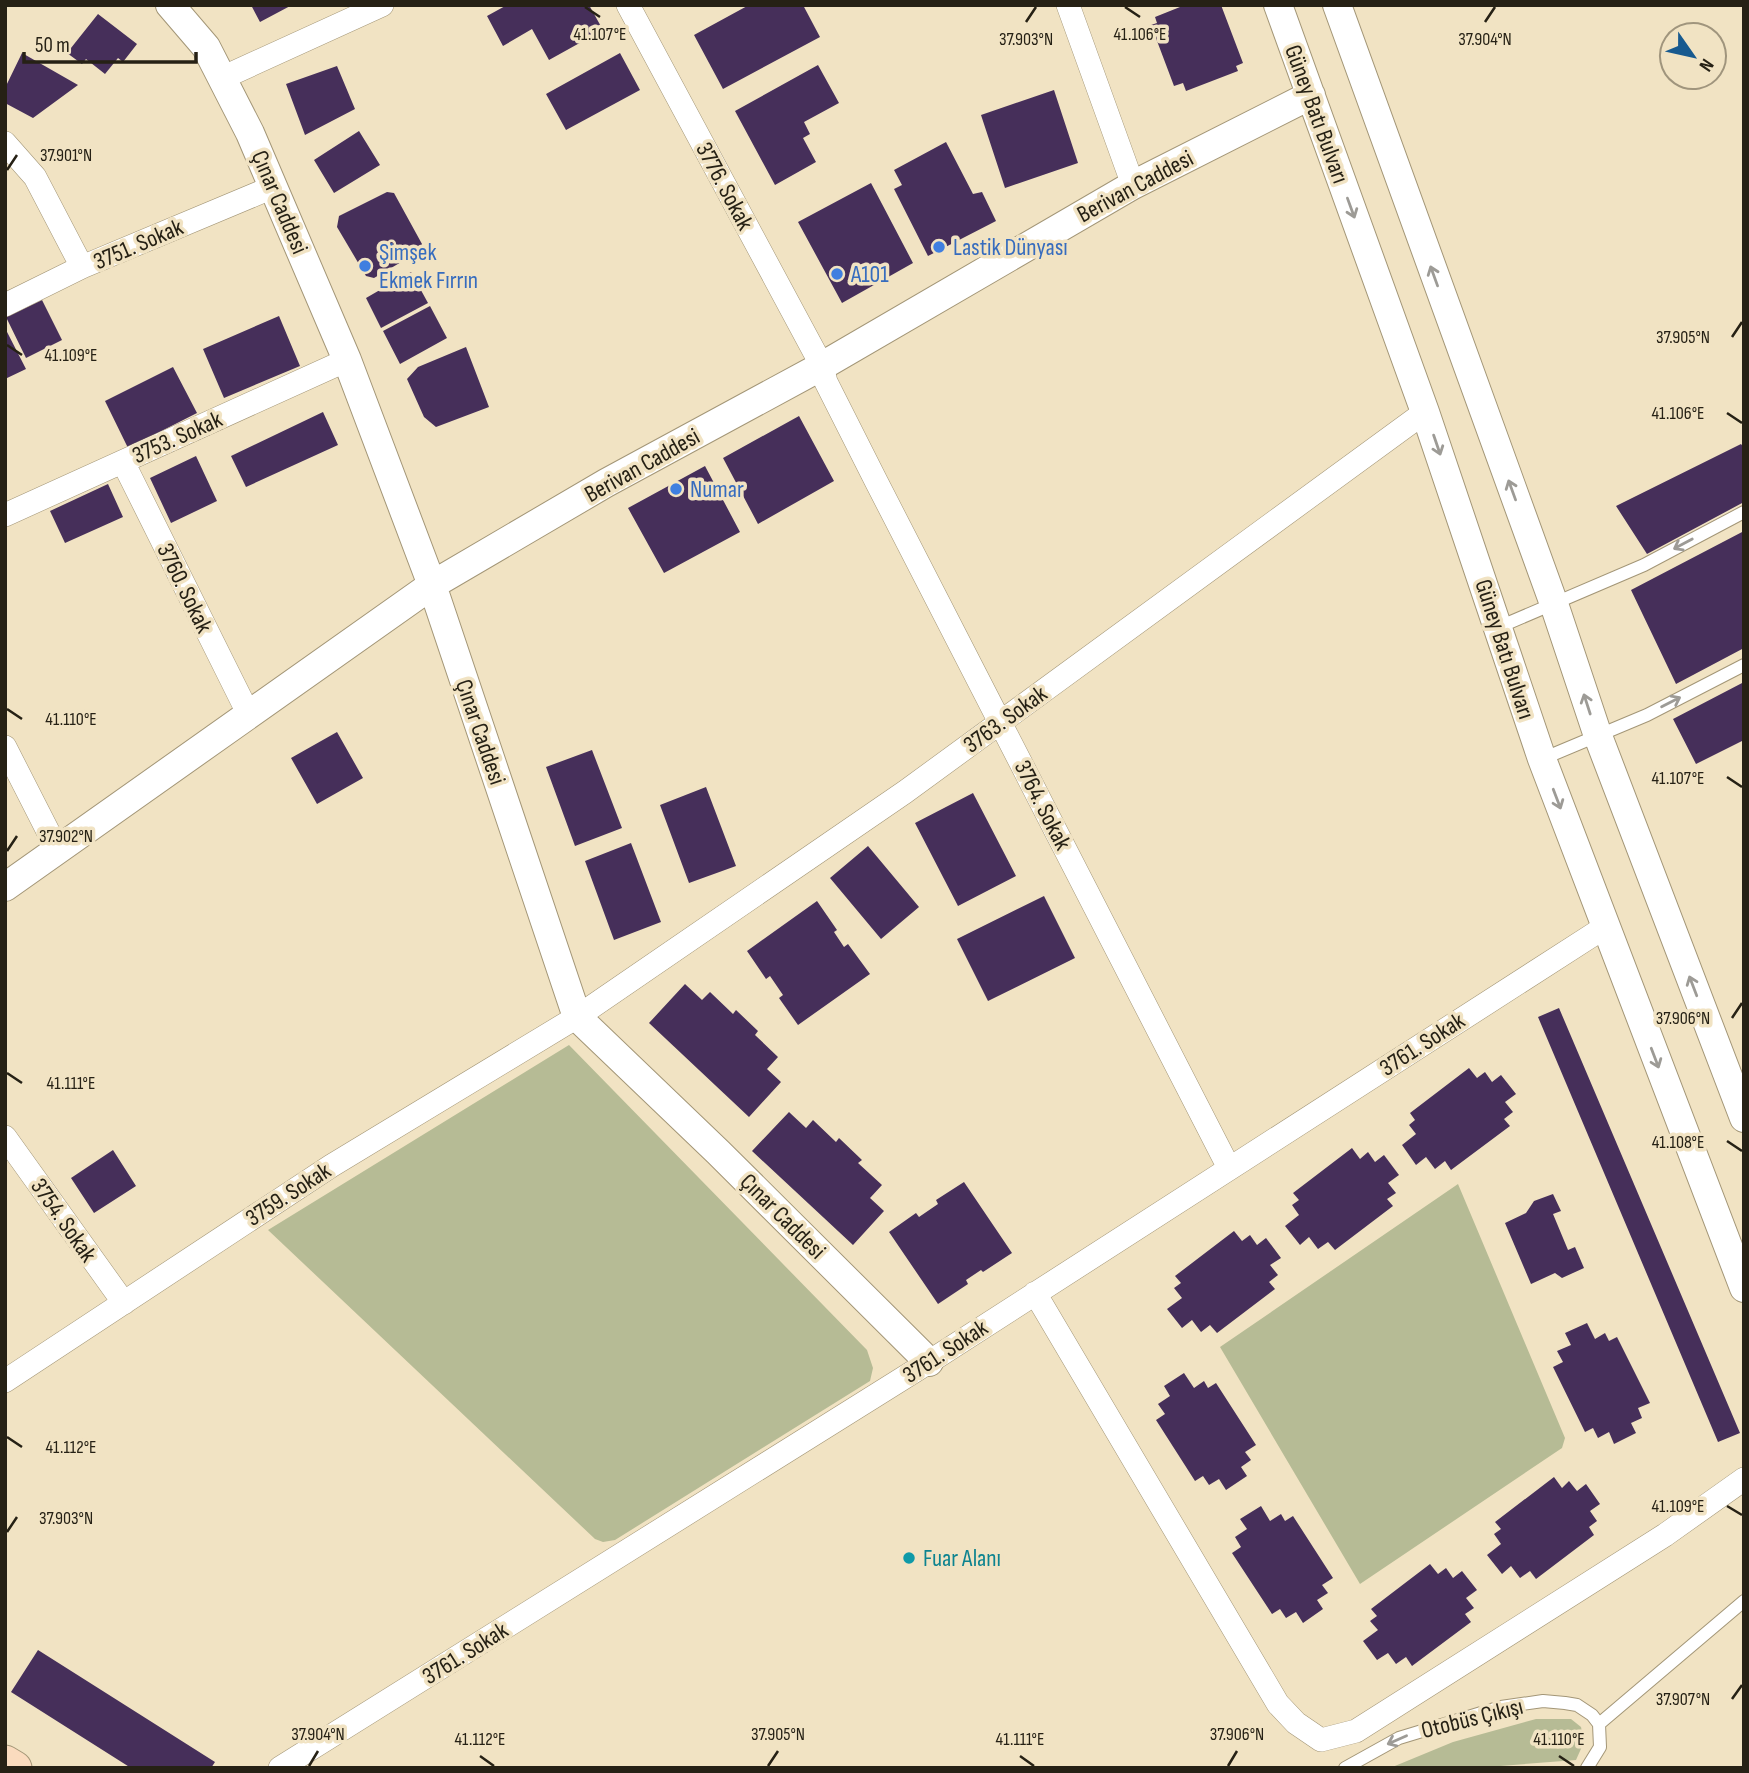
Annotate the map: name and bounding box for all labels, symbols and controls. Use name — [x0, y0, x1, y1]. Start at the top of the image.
scale bar — [24, 21, 196, 65]
north arrow — [1658, 21, 1728, 91]
text: 41.107°E — [574, 24, 626, 45]
text: 41.106°E — [1114, 24, 1166, 45]
text: 37.903°N — [999, 29, 1053, 50]
text: 37.904°N — [1458, 29, 1512, 50]
text: 50 m — [35, 33, 70, 58]
street label: Güney Batı Bulvarı — [1278, 41, 1355, 187]
text: N — [1693, 54, 1718, 75]
street label: 3776. Sokak — [689, 137, 760, 235]
street label: Berivan Caddesi — [1072, 144, 1198, 229]
text: 37.901°N — [40, 145, 92, 166]
street label: Çınar Caddesi — [245, 146, 314, 258]
one-way arrow — [1346, 196, 1359, 218]
street label: 3751. Sokak — [89, 213, 187, 276]
place label: Lastik Dünyası — [953, 233, 1068, 262]
place label: Şimşek Ekmek Fırrın — [379, 238, 478, 295]
marker: Lastik Dünyası — [931, 239, 947, 255]
marker: Şimşek Ekmek Fırrın — [357, 258, 373, 274]
place label: A101 — [850, 260, 889, 289]
one-way arrow — [1427, 265, 1439, 287]
marker: A101 — [829, 266, 845, 282]
text: 37.905°N — [1656, 327, 1710, 348]
text: 41.109°E — [44, 345, 98, 366]
text: 41.106°E — [1652, 403, 1704, 424]
street label: 3753. Sokak — [128, 405, 227, 470]
street label: Berivan Caddesi — [580, 422, 705, 509]
one-way arrow — [1432, 433, 1444, 455]
place label: Numar — [690, 475, 744, 504]
one-way arrow — [1505, 479, 1517, 501]
marker: Numar — [668, 481, 684, 497]
one-way arrow — [1673, 538, 1694, 552]
street label: 3760. Sokak — [150, 539, 219, 638]
street label: Güney Batı Bulvarı — [1468, 576, 1541, 723]
street label: Çınar Caddesi — [449, 676, 512, 789]
street label: 3763. Sokak — [958, 679, 1053, 759]
one-way arrow — [1580, 694, 1592, 716]
one-way arrow — [1660, 695, 1681, 709]
text: 41.110°E — [45, 709, 97, 730]
street label: 3764. Sokak — [1008, 756, 1077, 855]
text: 41.107°E — [1652, 768, 1704, 789]
one-way arrow — [1551, 788, 1564, 810]
text: 37.902°N — [39, 826, 93, 847]
one-way arrow — [1686, 975, 1698, 997]
street label: 3761. Sokak — [1374, 1006, 1470, 1083]
text: 37.906°N — [1656, 1008, 1710, 1029]
one-way arrow — [1649, 1047, 1662, 1069]
text: 41.111°E — [47, 1073, 95, 1094]
text: 41.108°E — [1652, 1132, 1704, 1153]
street label: 3759. Sokak — [240, 1156, 336, 1233]
street label: Çınar Caddesi — [734, 1167, 832, 1265]
street label: 3754. Sokak — [24, 1173, 103, 1268]
street label: 3761. Sokak — [897, 1313, 993, 1390]
text: 41.112°E — [46, 1437, 96, 1458]
text: 41.109°E — [1651, 1496, 1705, 1517]
text: 37.903°N — [39, 1508, 93, 1529]
place label: Fuar Alanı — [923, 1544, 1001, 1573]
marker: Fuar Alanı — [901, 1550, 917, 1566]
street label: 3761. Sokak — [417, 1616, 513, 1691]
text: 37.907°N — [1656, 1689, 1710, 1710]
street label: Otobüs Çıkışı — [1418, 1692, 1526, 1745]
text: 37.904°N — [291, 1724, 345, 1745]
text: 37.905°N — [751, 1724, 805, 1745]
text: 37.906°N — [1210, 1724, 1264, 1745]
text: 41.112°E — [455, 1729, 505, 1750]
text: 41.111°E — [996, 1729, 1044, 1750]
text: 41.110°E — [1533, 1729, 1585, 1750]
one-way arrow — [1387, 1734, 1408, 1747]

